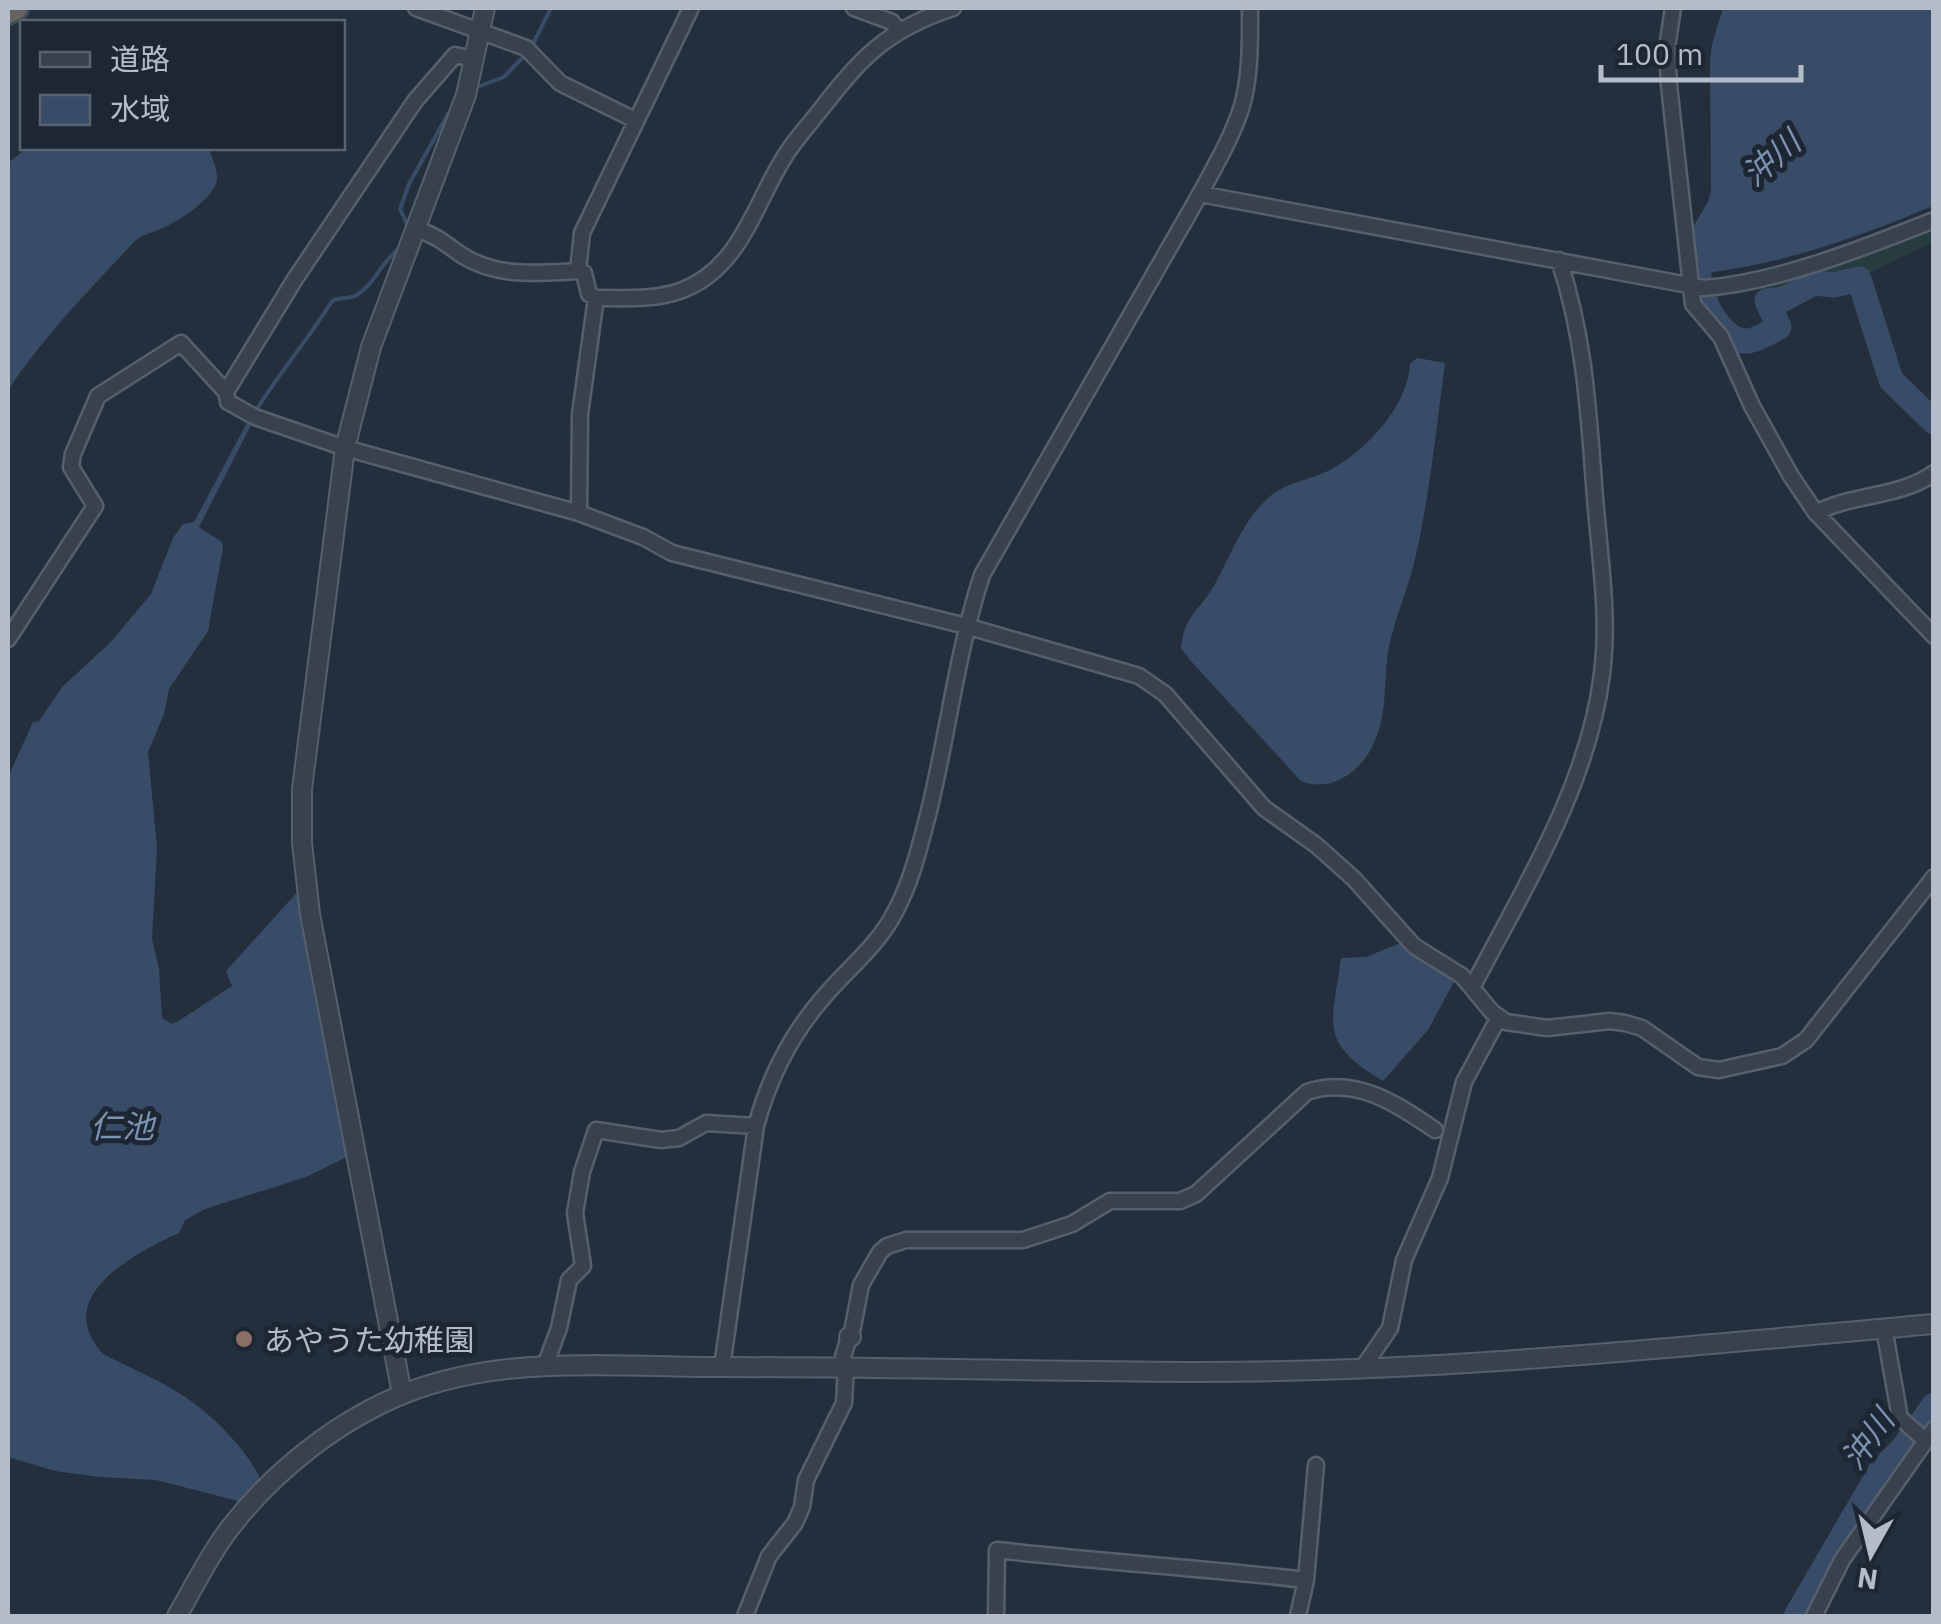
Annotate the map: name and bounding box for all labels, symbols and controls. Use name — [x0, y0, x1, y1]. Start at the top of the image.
legend — [20, 20, 345, 150]
scale bar — [1601, 20, 1801, 82]
text: 100 m — [1616, 34, 1703, 73]
text: 道路 — [110, 39, 170, 78]
text: 水域 — [110, 89, 170, 128]
water label: 沖川 — [1733, 119, 1811, 195]
water label: 仁池 — [90, 1105, 157, 1147]
place label: あやうた幼稚園 — [264, 1320, 474, 1359]
marker: あやうた幼稚園 — [233, 1328, 255, 1350]
water label: 沖川 — [1831, 1398, 1905, 1477]
north arrow — [1821, 1504, 1921, 1604]
text: N — [1855, 1560, 1880, 1599]

